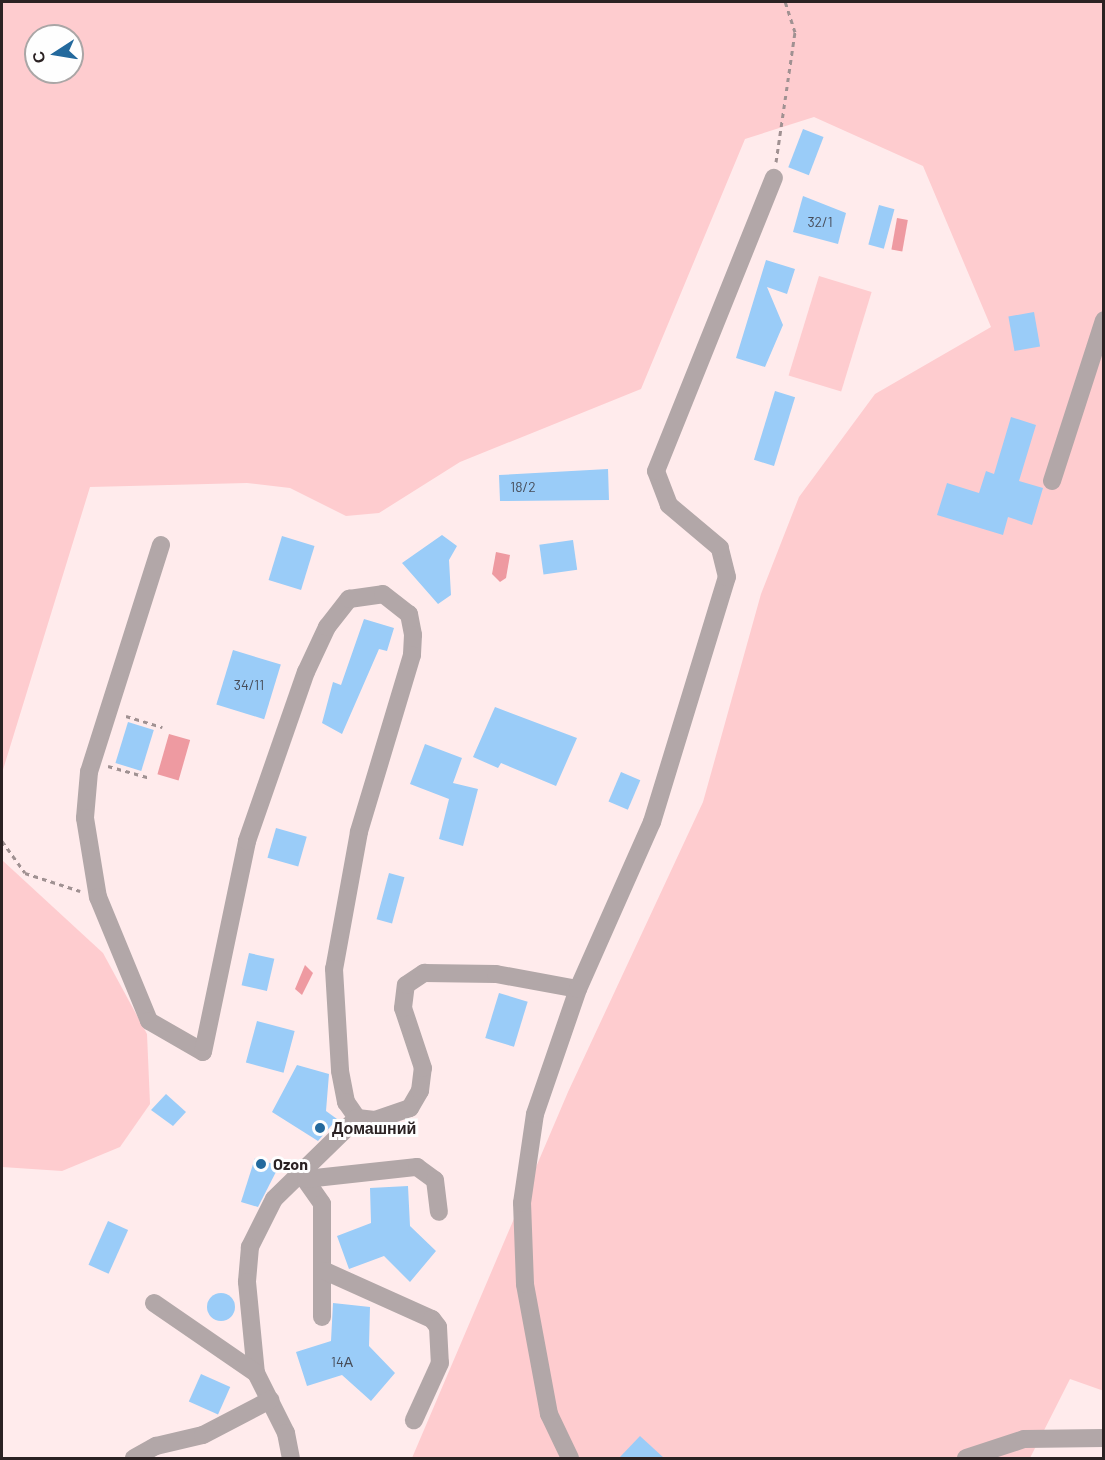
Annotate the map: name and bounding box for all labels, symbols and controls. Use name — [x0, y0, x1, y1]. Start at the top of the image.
north arrow — [24, 24, 84, 84]
text: С — [27, 50, 48, 65]
house number: 32/1 — [807, 214, 833, 230]
house number: 18/2 — [510, 479, 536, 495]
house number: 34/11 — [234, 677, 264, 693]
place label: Домашний — [332, 1118, 416, 1138]
marker: Домашний — [313, 1121, 327, 1135]
place label: Ozon — [273, 1154, 308, 1174]
marker: Ozon — [254, 1157, 268, 1171]
house number: 14А — [331, 1354, 353, 1370]

